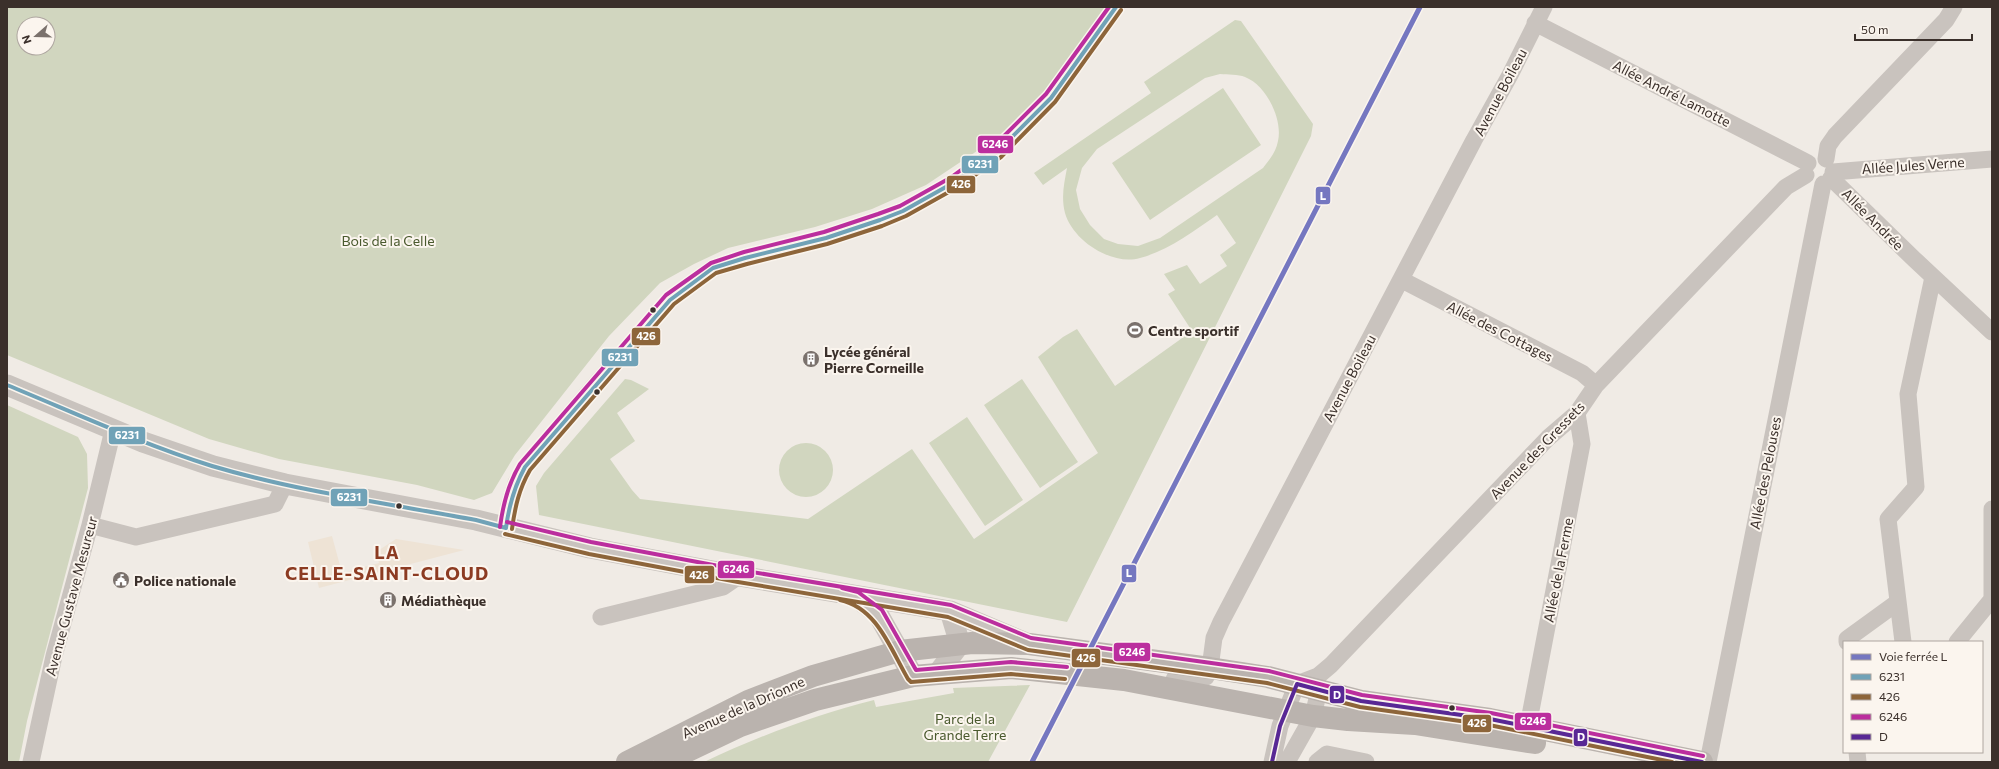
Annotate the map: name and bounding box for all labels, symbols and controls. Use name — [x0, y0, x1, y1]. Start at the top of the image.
north arrow — [16, 16, 56, 56]
scale bar — [1855, 16, 1972, 42]
text: 50 m — [1861, 22, 1889, 36]
text: N — [19, 33, 34, 46]
street label: Avenue Boileau — [1470, 45, 1530, 139]
street label: Allée André Lamotte — [1610, 56, 1734, 130]
line badge: 6246 — [977, 135, 1014, 154]
text: 6246 — [982, 137, 1008, 150]
street label: Allée Jules Verne — [1861, 153, 1965, 177]
line badge: 6231 — [961, 155, 999, 174]
text: 6231 — [968, 157, 992, 170]
line badge: 426 — [946, 175, 976, 194]
text: 426 — [951, 177, 971, 190]
street label: Allée Andrée — [1839, 185, 1907, 253]
line badge: L — [1315, 186, 1331, 205]
text: L — [1320, 189, 1327, 202]
park label: Bois de la Celle — [341, 232, 435, 249]
street label: Allée des Cottages — [1444, 297, 1556, 365]
unlabelled marker — [648, 305, 658, 315]
sports icon: Centre sportif — [1125, 320, 1145, 340]
place label: Centre sportif — [1148, 322, 1239, 339]
line badge: 426 — [631, 327, 661, 346]
text: 426 — [636, 329, 656, 342]
street label: Avenue Boileau — [1319, 331, 1379, 425]
place label: Lycée général Pierre Corneille — [824, 343, 924, 376]
line badge: 6231 — [601, 348, 639, 367]
building icon: Lycée général Pierre Corneille — [801, 349, 821, 369]
text: 6231 — [608, 350, 632, 363]
unlabelled marker — [592, 387, 602, 397]
street label: Avenue des Gressets — [1486, 398, 1588, 502]
street label: Allée des Pelouses — [1746, 415, 1784, 531]
line badge: 6231 — [108, 426, 146, 445]
text: 6231 — [115, 428, 139, 441]
line badge: 6231 — [330, 488, 368, 507]
text: 6231 — [337, 490, 361, 503]
unlabelled marker — [394, 501, 404, 511]
street label: Avenue Gustave Mesureur — [41, 514, 101, 678]
street label: Allée de la Ferme — [1540, 516, 1576, 624]
district label: LA CELLE-SAINT-CLOUD — [285, 541, 489, 584]
line badge: 6246 — [717, 560, 755, 579]
text: 6246 — [723, 562, 749, 575]
line badge: L — [1121, 564, 1137, 583]
line badge: 426 — [684, 565, 715, 584]
text: L — [1126, 566, 1133, 579]
text: 426 — [689, 568, 709, 581]
public building icon: Police nationale — [111, 570, 131, 590]
place label: Police nationale — [134, 572, 236, 589]
building icon: Médiathèque — [378, 590, 398, 610]
place label: Médiathèque — [401, 592, 486, 609]
legend — [1843, 641, 1983, 753]
line badge: 6246 — [1113, 642, 1151, 662]
text: 6246 — [1119, 645, 1145, 658]
line badge: 426 — [1071, 648, 1101, 668]
text: Voie ferrée L — [1879, 649, 1947, 663]
text: 426 — [1076, 651, 1096, 664]
text: 6231 — [1879, 669, 1905, 683]
street label: Avenue de la Drionne — [679, 672, 807, 742]
line badge: D — [1329, 685, 1345, 704]
text: D — [1333, 688, 1341, 701]
text: 426 — [1879, 689, 1900, 703]
unlabelled marker — [1447, 703, 1457, 713]
text: 6246 — [1879, 709, 1907, 723]
park label: Parc de la Grande Terre — [924, 710, 1006, 743]
line badge: 6246 — [1514, 712, 1552, 731]
line badge: 426 — [1462, 714, 1492, 733]
text: 6246 — [1520, 714, 1546, 727]
text: 426 — [1467, 716, 1487, 729]
line badge: D — [1573, 728, 1588, 747]
text: D — [1879, 729, 1888, 743]
text: D — [1577, 730, 1585, 743]

